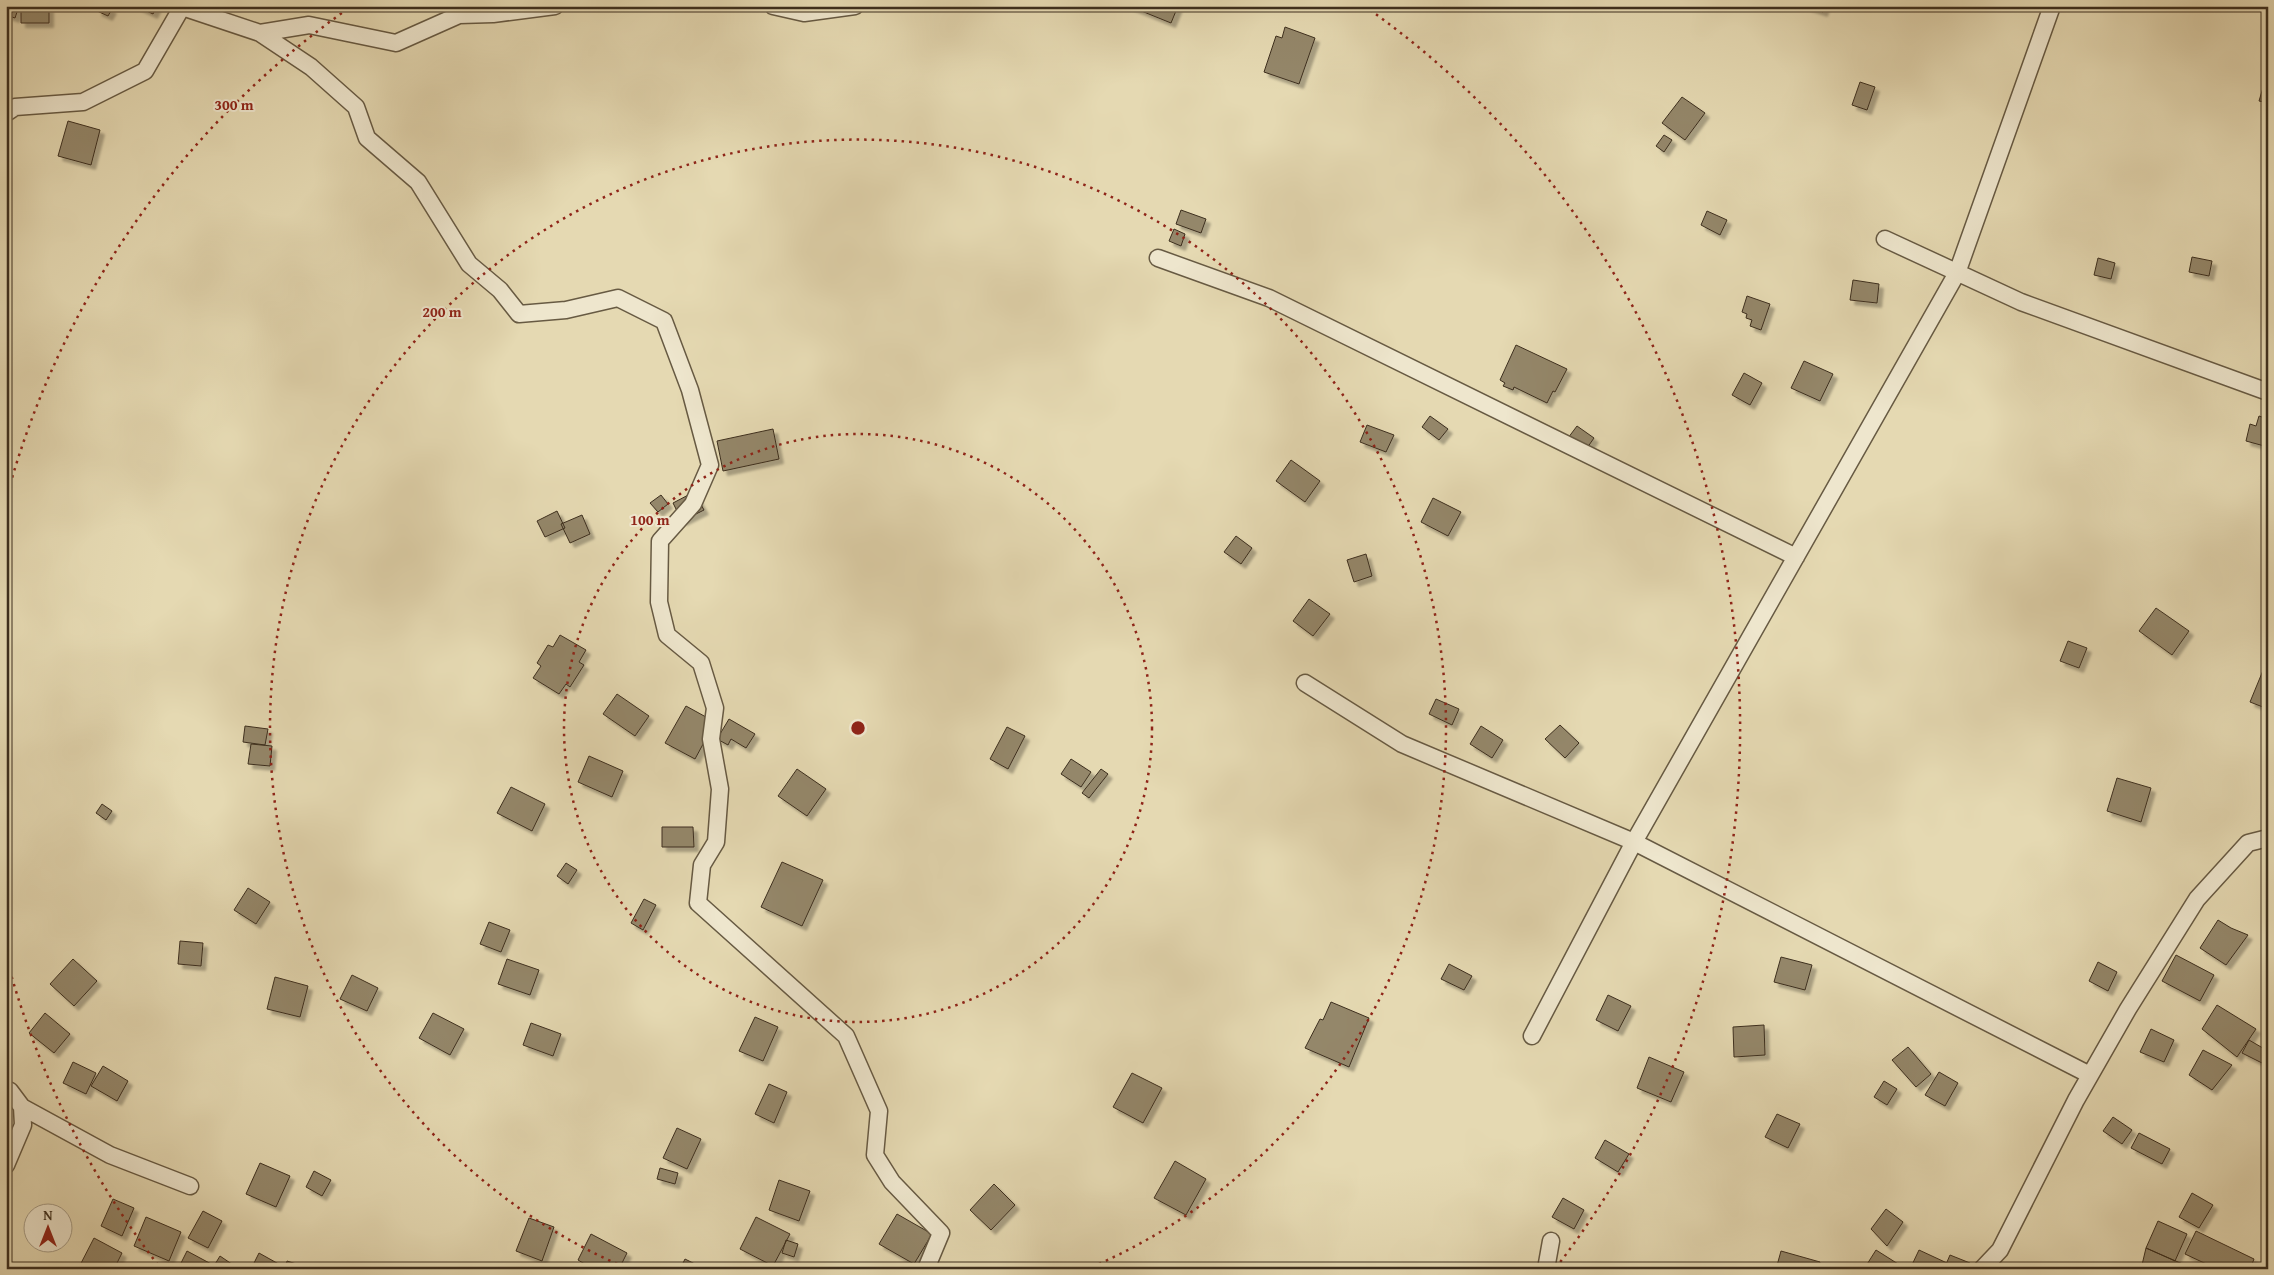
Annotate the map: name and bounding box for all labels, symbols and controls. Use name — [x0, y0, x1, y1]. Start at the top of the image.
text: 300 m — [214, 94, 254, 115]
text: 200 m — [422, 301, 462, 322]
text: 100 m — [630, 509, 670, 530]
centre of rings — [849, 719, 867, 737]
north arrow — [22, 1202, 72, 1252]
text: N — [43, 1205, 53, 1225]

